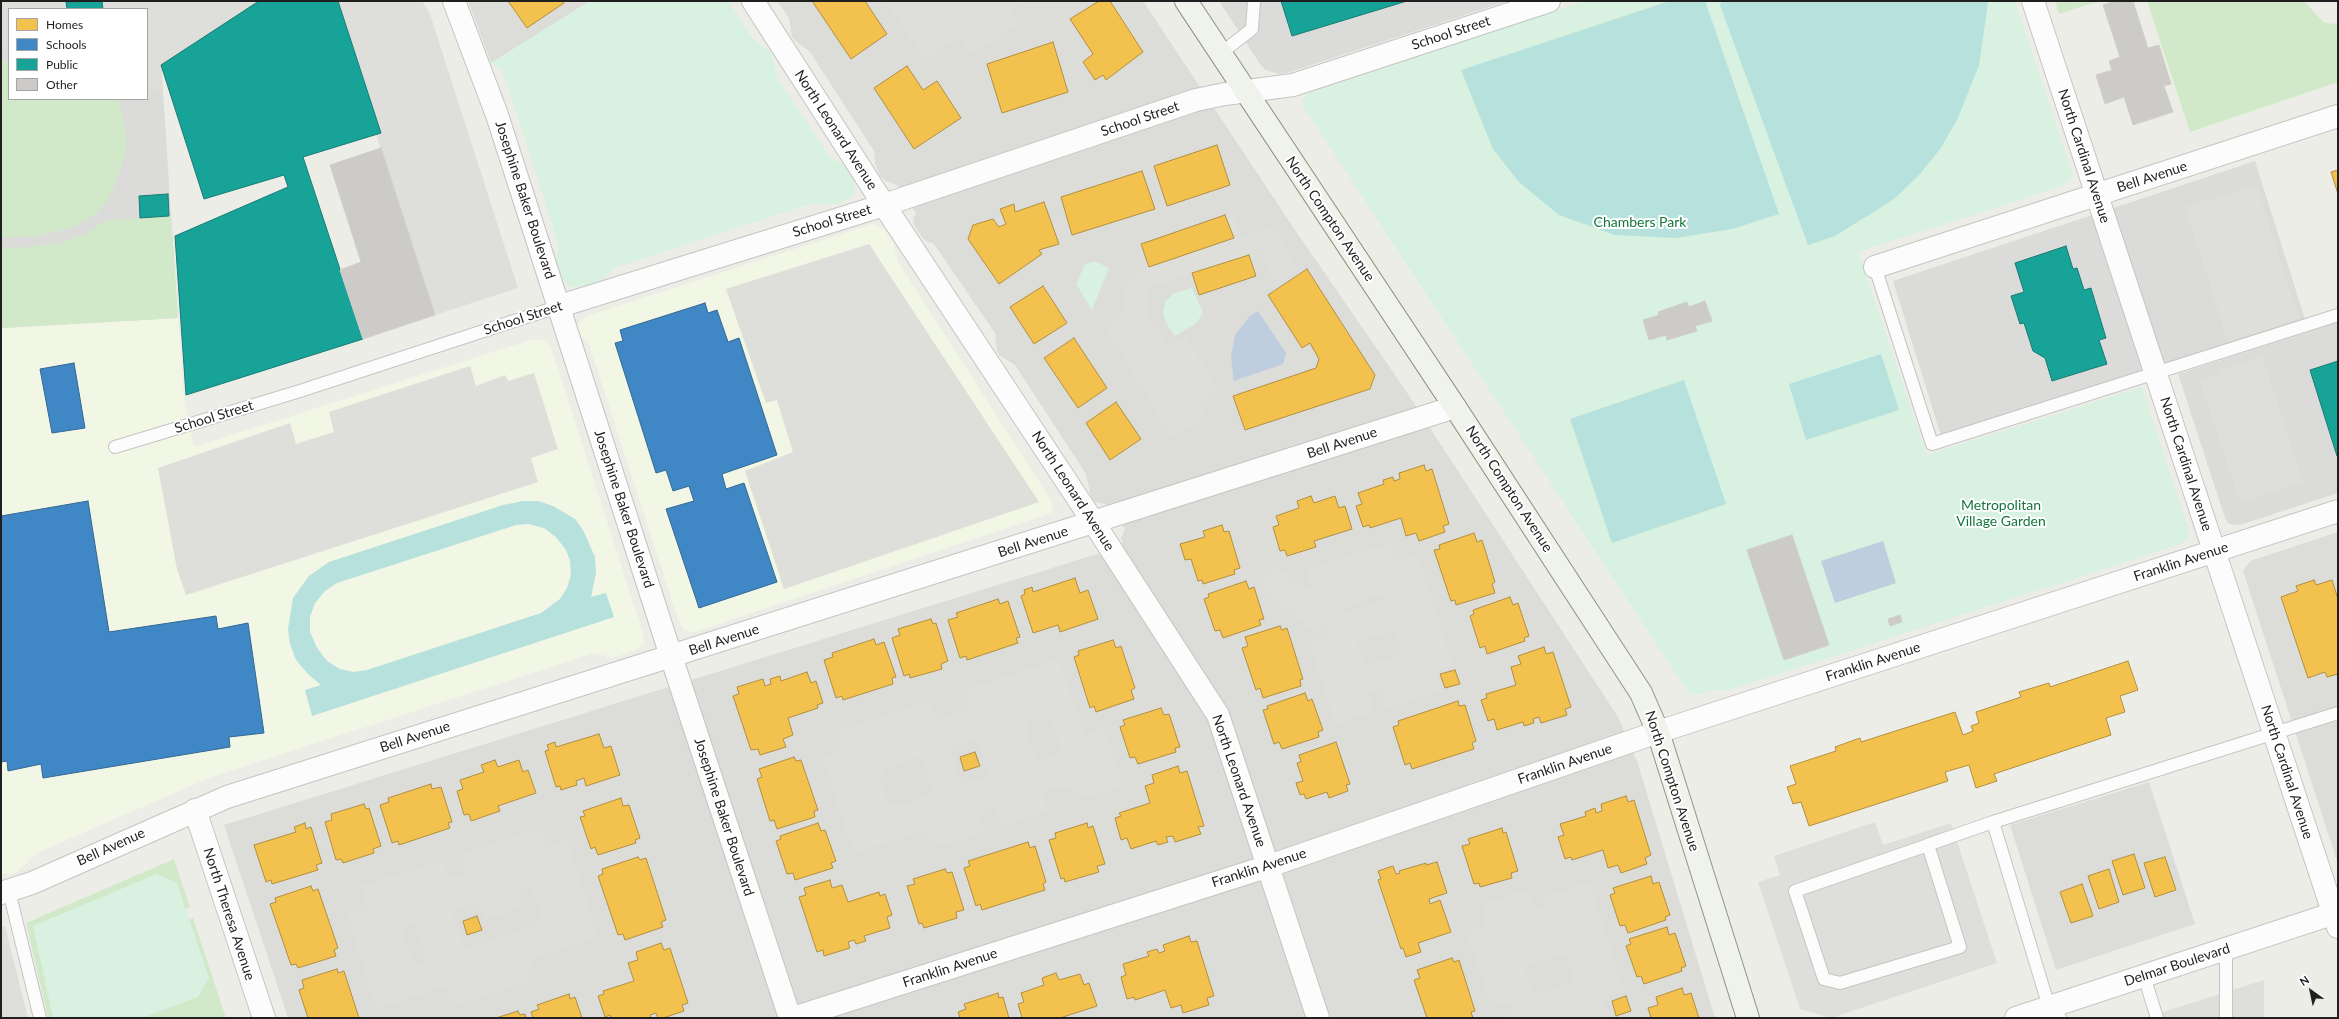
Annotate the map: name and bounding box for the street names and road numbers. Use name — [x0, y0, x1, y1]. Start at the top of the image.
street label: School Street — [1410, 12, 1492, 54]
street label: North Leonard Avenue — [791, 67, 881, 193]
street label: North Cardinal Avenue — [2054, 87, 2114, 225]
street label: School Street — [1099, 98, 1181, 140]
street label: Josephine Baker Boulevard — [491, 119, 559, 281]
street label: North Compton Avenue — [1282, 153, 1378, 285]
street label: Bell Avenue — [2115, 158, 2189, 196]
street label: School Street — [790, 201, 874, 241]
street label: School Street — [482, 297, 564, 339]
street label: North Cardinal Avenue — [2156, 395, 2216, 533]
street label: School Street — [172, 397, 256, 437]
street label: North Compton Avenue — [1462, 423, 1556, 555]
street label: Bell Avenue — [1305, 424, 1379, 462]
street label: Josephine Baker Boulevard — [590, 428, 658, 590]
street label: North Leonard Avenue — [1028, 428, 1118, 554]
street label: Bell Avenue — [996, 523, 1070, 561]
street label: Franklin Avenue — [2132, 539, 2230, 585]
street label: Bell Avenue — [687, 621, 761, 659]
street label: Franklin Avenue — [1824, 639, 1922, 685]
street label: North Cardinal Avenue — [2257, 703, 2317, 841]
street label: North Compton Avenue — [1641, 708, 1703, 854]
street label: North Leonard Avenue — [1208, 712, 1270, 850]
street label: Bell Avenue — [378, 718, 452, 756]
street label: Josephine Baker Boulevard — [690, 736, 758, 898]
street label: Franklin Avenue — [1516, 740, 1614, 788]
street label: Bell Avenue — [74, 825, 148, 869]
street label: Franklin Avenue — [1210, 845, 1308, 891]
street label: North Theresa Avenue — [200, 846, 258, 982]
street label: Delmar Boulevard — [2122, 940, 2232, 990]
street label: Franklin Avenue — [901, 945, 999, 991]

